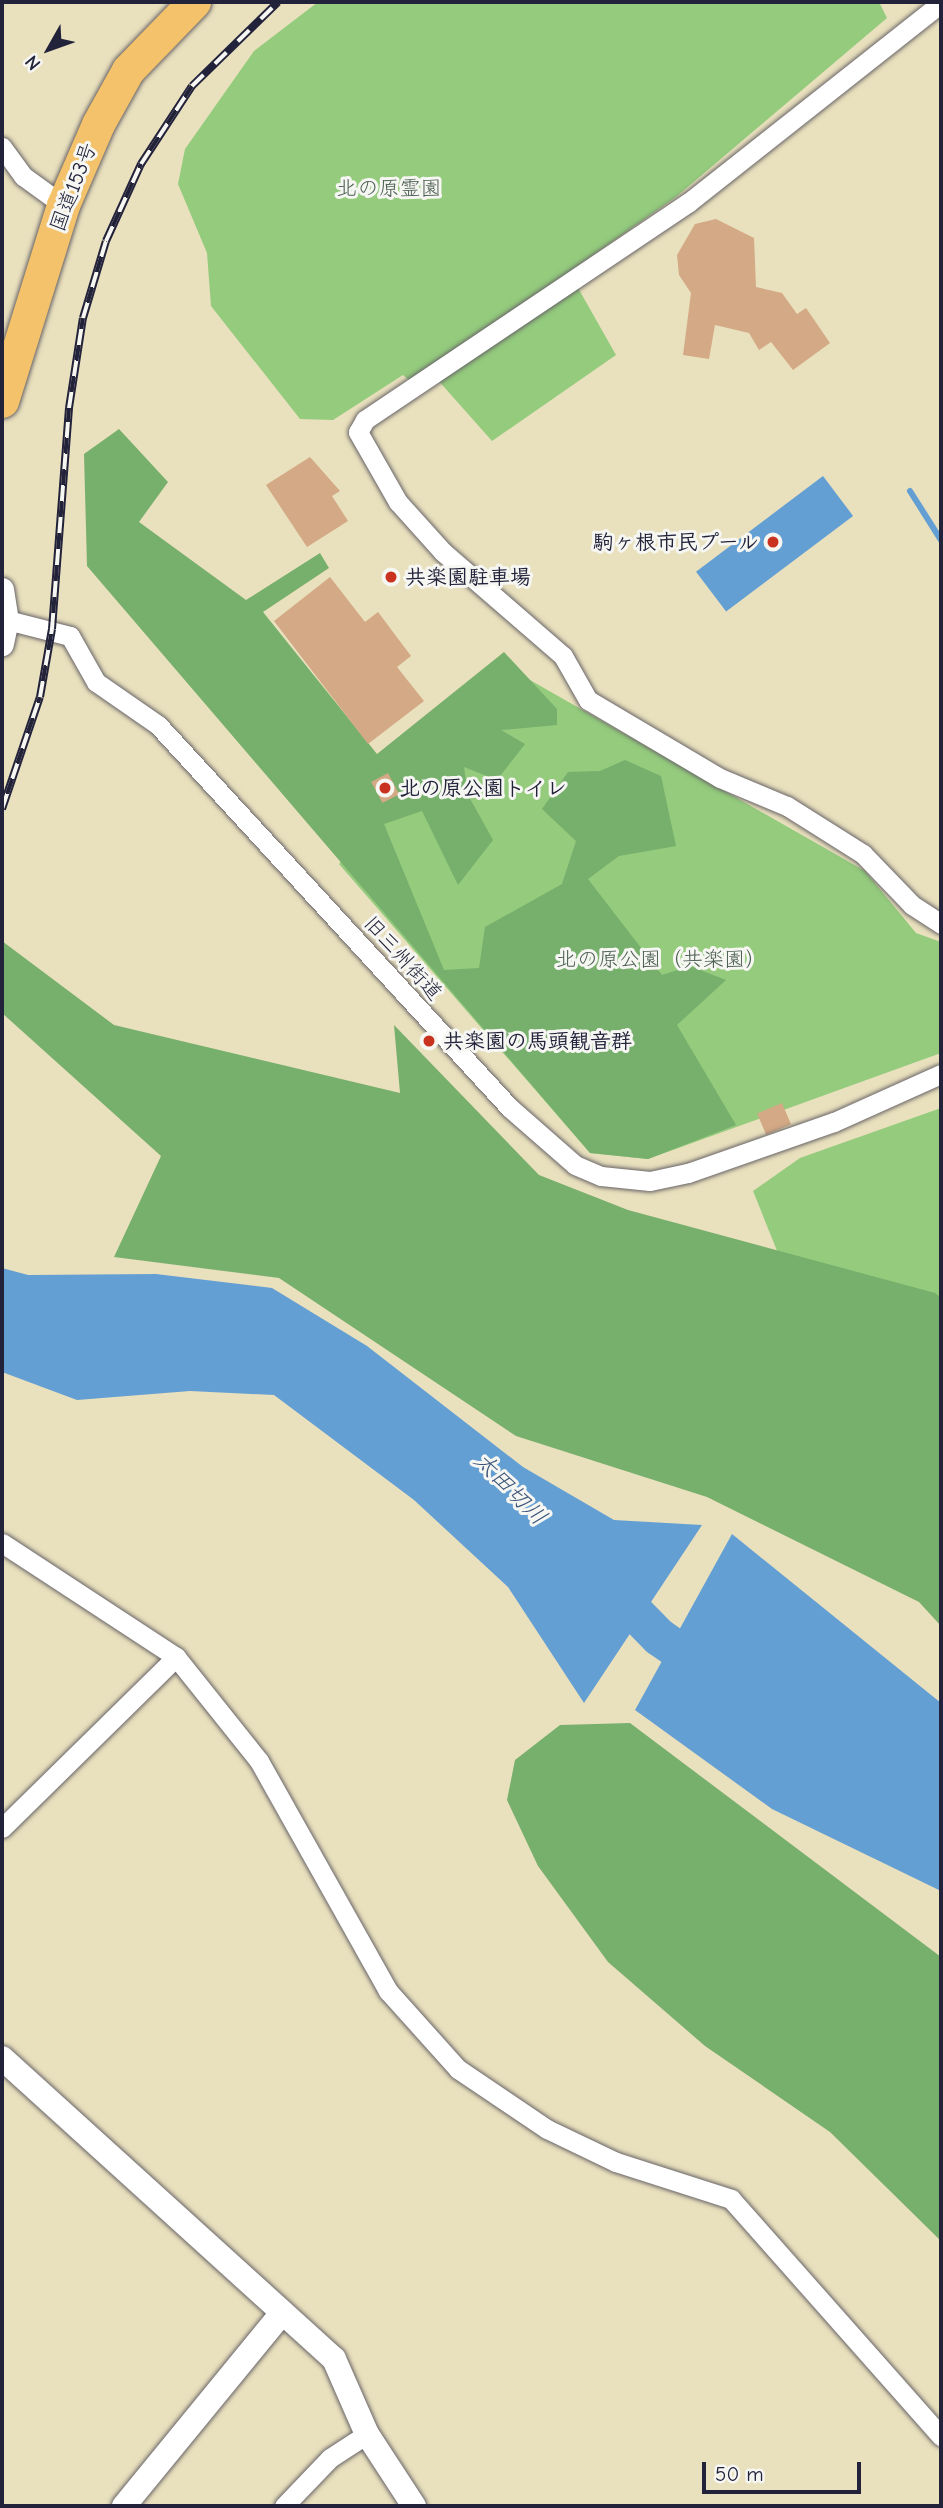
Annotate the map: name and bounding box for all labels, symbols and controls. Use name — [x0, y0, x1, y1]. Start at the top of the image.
north arrow — [14, 14, 84, 84]
text: N — [21, 51, 45, 74]
street label: 国道153号 — [45, 139, 101, 235]
park label: 北の原霊園 — [337, 175, 441, 201]
place label: 駒ヶ根市民プール — [592, 529, 759, 555]
marker: 駒ヶ根市民プール — [765, 534, 781, 550]
place label: 共楽園駐車場 — [405, 564, 531, 590]
marker: 共楽園駐車場 — [383, 569, 399, 585]
place label: 北の原公園トイレ — [399, 775, 567, 801]
marker: 北の原公園トイレ — [377, 780, 393, 796]
street label: 旧三州街道 — [359, 911, 447, 1005]
park label: 北の原公園（共楽園） — [556, 946, 766, 972]
place label: 共楽園の馬頭観音群 — [443, 1028, 632, 1054]
marker: 共楽園の馬頭観音群 — [421, 1033, 437, 1049]
water label: 太田切川 — [468, 1447, 552, 1531]
scale bar — [705, 2448, 864, 2492]
text: 50 m — [715, 2462, 764, 2486]

